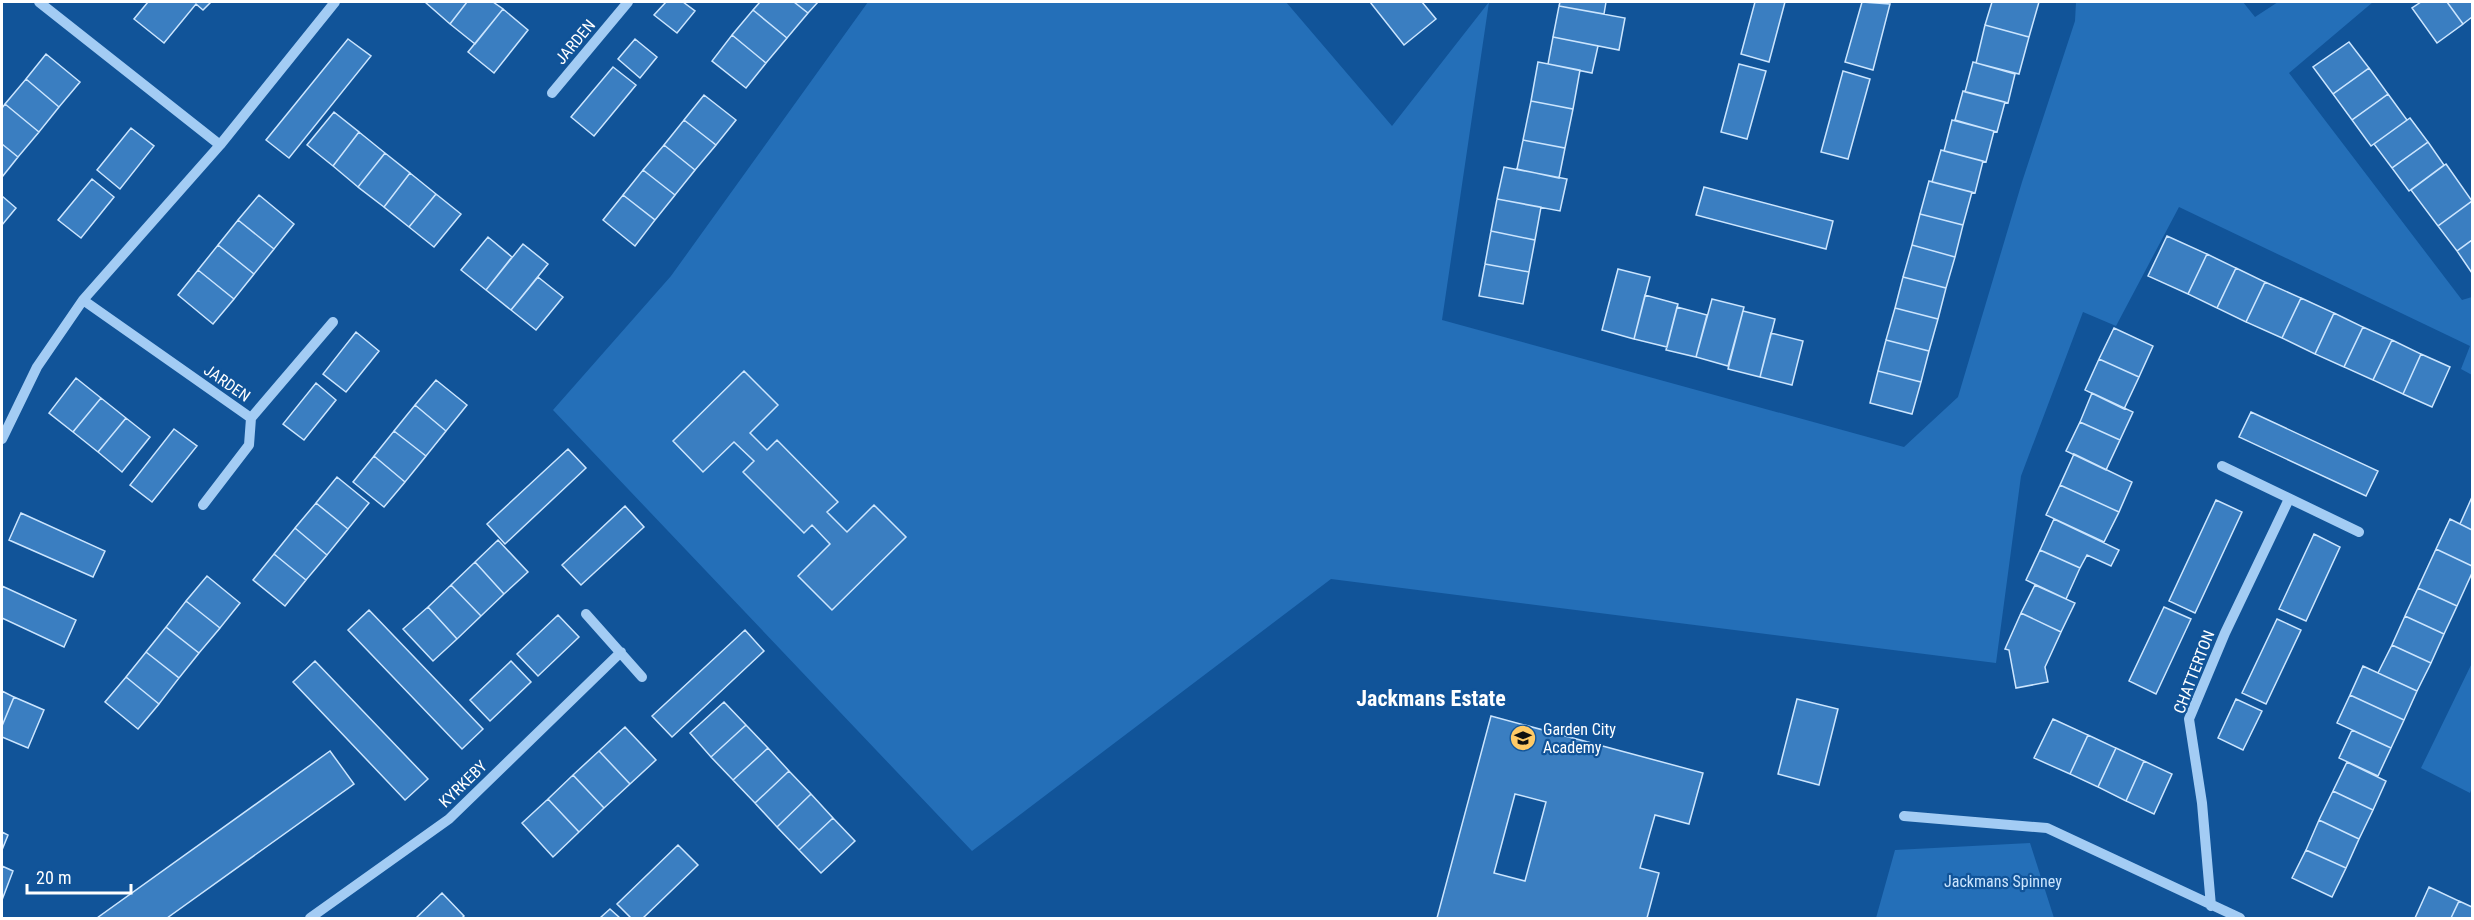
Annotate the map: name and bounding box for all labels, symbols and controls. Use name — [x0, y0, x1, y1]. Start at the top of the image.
street label: JARDEN — [551, 16, 599, 68]
street label: JARDEN — [200, 360, 254, 406]
street label: CHATTERTON — [2169, 628, 2219, 716]
district label: Jackmans Estate — [1356, 686, 1506, 711]
place label: Garden City Academy — [1543, 720, 1616, 757]
school or university icon: Garden City Academy — [1508, 723, 1538, 753]
street label: KYRKEBY — [435, 756, 491, 811]
scale bar — [27, 857, 130, 895]
text: 20 m — [36, 867, 71, 888]
park label: Jackmans Spinney — [1944, 872, 2062, 891]

